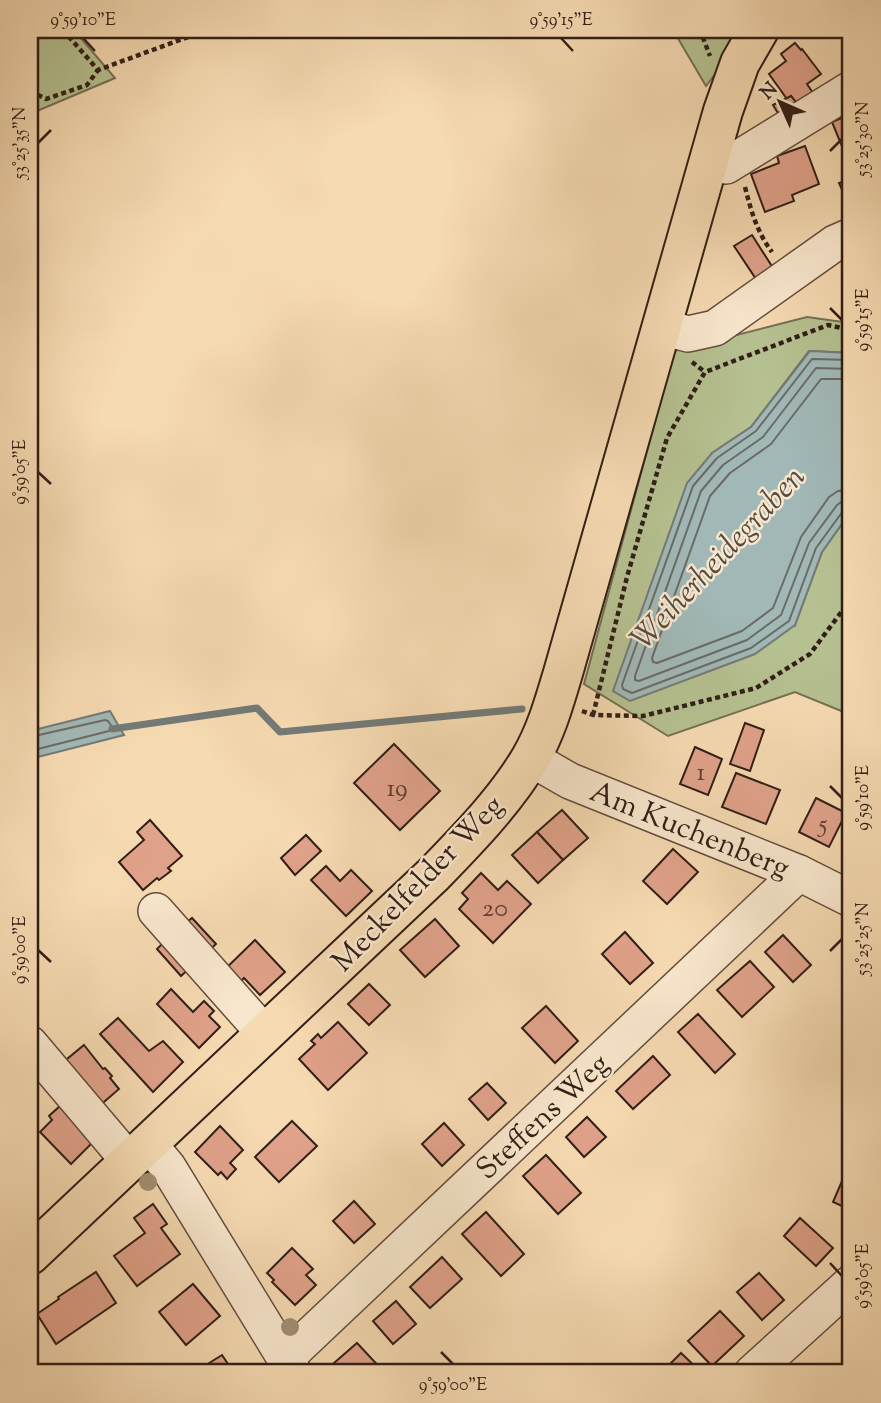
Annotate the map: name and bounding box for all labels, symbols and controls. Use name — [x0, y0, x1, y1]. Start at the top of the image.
text: 9°59'10"E — [50, 8, 116, 34]
text: 9°59'15"E — [529, 8, 593, 34]
north arrow — [744, 66, 814, 136]
text: N — [755, 77, 785, 107]
text: 53°25'30"N — [851, 101, 877, 178]
text: 53°25'35"N — [8, 107, 34, 180]
text: 9°59'15"E — [851, 288, 877, 352]
text: 9°59'05"E — [8, 439, 34, 505]
water label: Weiherheidegraben — [621, 456, 817, 662]
house number: 1 — [697, 755, 706, 792]
text: 9°59'10"E — [851, 765, 877, 831]
house number: 19 — [386, 771, 408, 808]
street label: Am Kuchenberg — [583, 772, 795, 891]
street label: Meckelfelder Weg — [323, 787, 515, 983]
house number: 5 — [817, 807, 828, 844]
house number: 20 — [482, 891, 508, 928]
text: 53°25'25"N — [851, 902, 877, 977]
text: 9°59'00"E — [8, 916, 34, 984]
street label: Steffens Weg — [467, 1045, 620, 1191]
text: 9°59'05"E — [851, 1243, 877, 1309]
text: 9°59'00"E — [419, 1373, 487, 1399]

